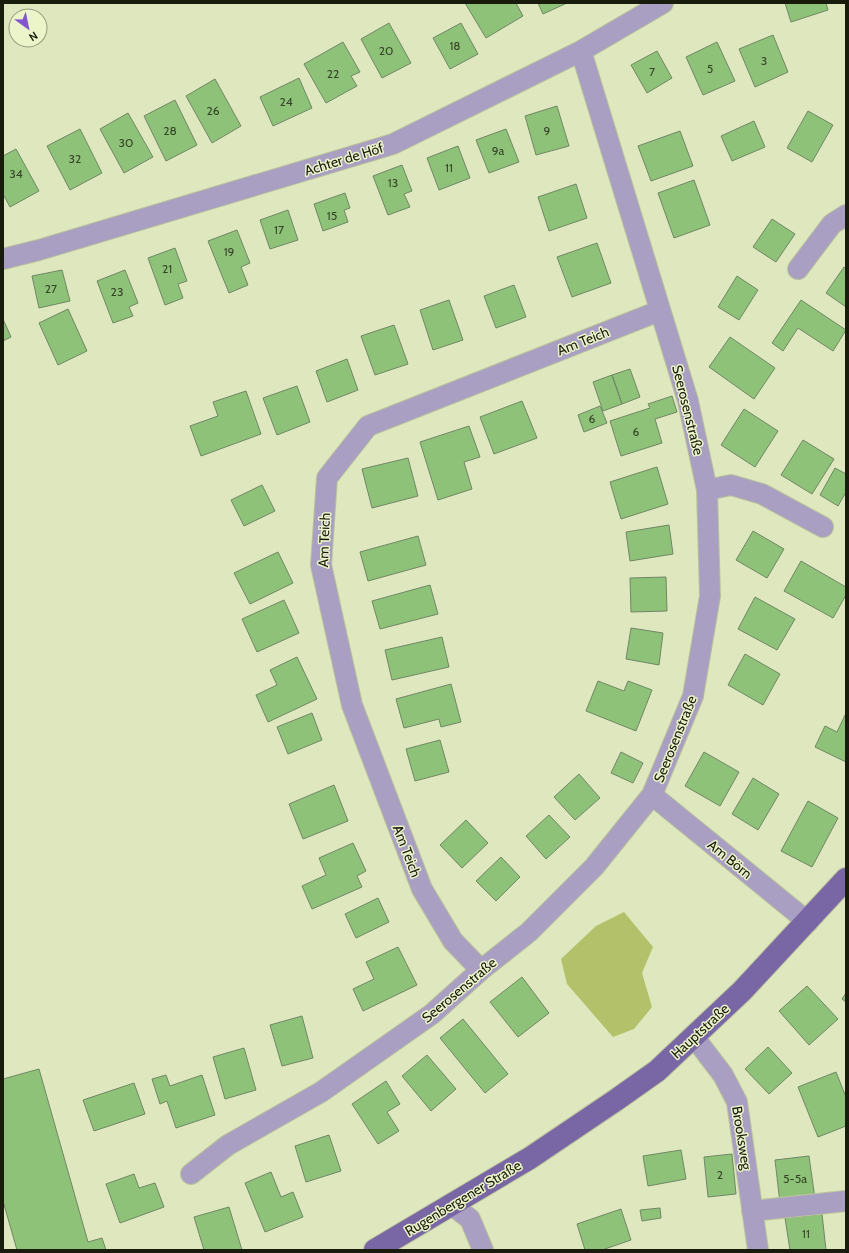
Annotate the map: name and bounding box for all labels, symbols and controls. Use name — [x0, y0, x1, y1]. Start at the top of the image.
north arrow — [8, 8, 48, 48]
text: N — [26, 28, 41, 44]
house number: 18 — [449, 38, 461, 53]
house number: 20 — [379, 43, 393, 58]
house number: 3 — [761, 53, 767, 68]
house number: 5 — [707, 61, 713, 76]
house number: 7 — [649, 64, 655, 79]
house number: 22 — [327, 66, 339, 81]
house number: 24 — [279, 94, 293, 109]
house number: 26 — [206, 103, 220, 118]
house number: 28 — [163, 123, 177, 138]
house number: 9 — [544, 123, 551, 138]
house number: 30 — [119, 135, 133, 150]
street label: Achter de Höf — [302, 138, 386, 180]
house number: 9a — [492, 143, 505, 158]
house number: 32 — [69, 151, 81, 166]
house number: 11 — [445, 160, 453, 175]
house number: 34 — [9, 166, 23, 181]
house number: 13 — [388, 175, 398, 190]
house number: 15 — [327, 208, 337, 223]
house number: 17 — [274, 222, 284, 237]
house number: 19 — [224, 244, 235, 259]
house number: 21 — [162, 261, 172, 276]
house number: 27 — [45, 281, 57, 296]
house number: 23 — [111, 284, 123, 299]
street label: Am Teich — [554, 322, 612, 360]
street label: Seerosenstraße — [668, 363, 708, 457]
house number: 6 — [589, 411, 596, 426]
house number: 6 — [633, 424, 640, 439]
street label: Am Teich — [314, 512, 334, 568]
street label: Seerosenstraße — [649, 693, 701, 785]
street label: Am Teich — [389, 822, 425, 880]
street label: Am Börn — [704, 836, 756, 883]
street label: Seerosenstraße — [418, 954, 500, 1026]
street label: Hauptstraße — [667, 1000, 733, 1062]
street label: Brooksweg — [728, 1105, 756, 1172]
street label: Rugenbergener Straße — [402, 1156, 524, 1240]
house number: 2 — [717, 1167, 723, 1182]
house number: 5-5a — [783, 1171, 807, 1186]
house number: 11 — [802, 1226, 810, 1241]

